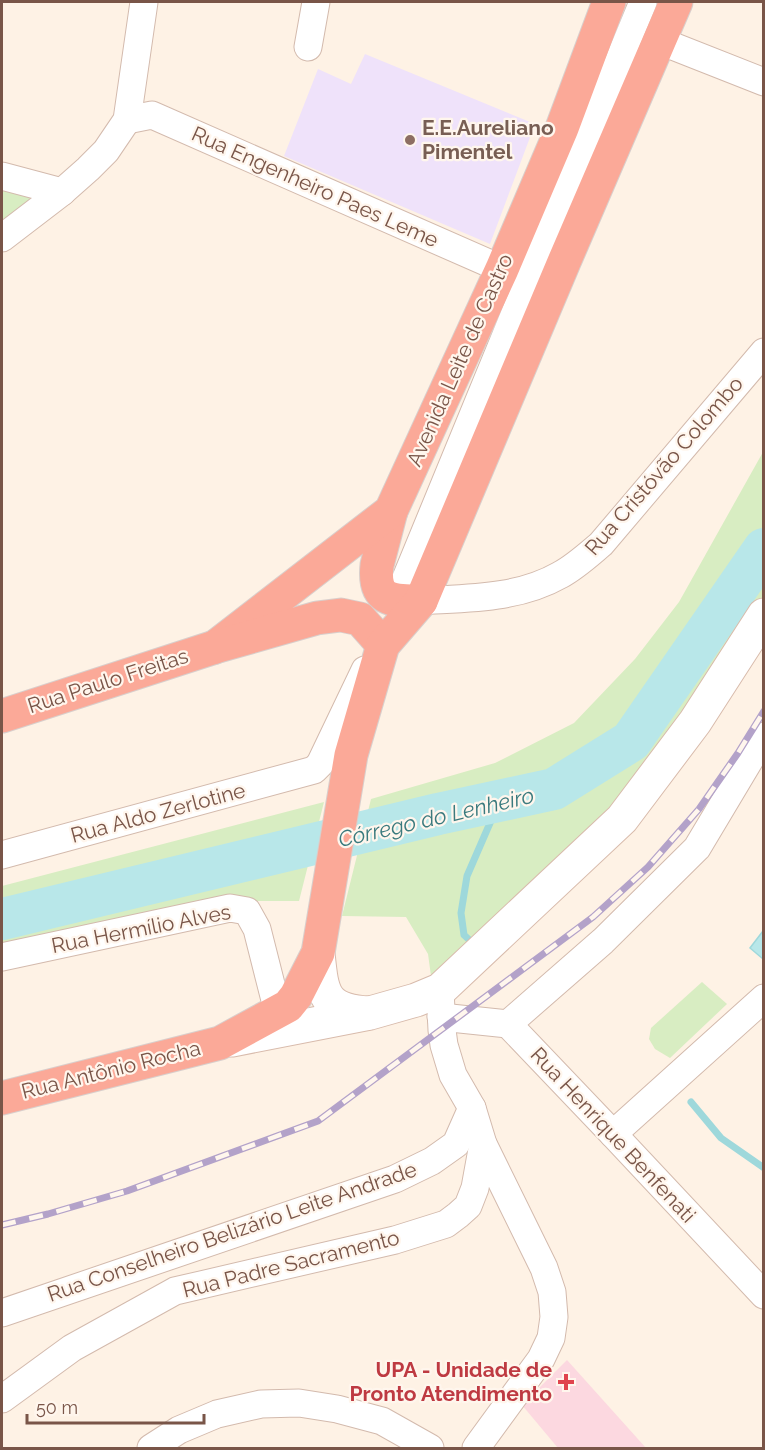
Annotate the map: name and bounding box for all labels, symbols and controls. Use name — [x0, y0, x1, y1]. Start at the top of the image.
place label: E.E.Aureliano Pimentel — [422, 115, 554, 164]
street label: Rua Engenheiro Paes Leme — [188, 121, 442, 252]
marker: E.E.Aureliano Pimentel — [403, 133, 417, 147]
street label: Avenida Leite de Castro — [401, 250, 518, 470]
street label: Rua Cristóvão Colombo — [579, 371, 748, 560]
street label: Rua Paulo Freitas — [24, 643, 191, 718]
street label: Rua Aldo Zerlotine — [68, 777, 248, 848]
water label: Córrego do Lenheiro — [335, 782, 537, 852]
street label: Rua Hermílio Alves — [49, 899, 233, 958]
street label: Rua Antônio Rocha — [19, 1035, 203, 1104]
street label: Rua Henrique Benfenati — [526, 1042, 701, 1227]
street label: Rua Conselheiro Belizário Leite Andrade — [44, 1156, 420, 1307]
street label: Rua Padre Sacramento — [180, 1224, 402, 1303]
place label: UPA - Unidade de Pronto Atendimento — [349, 1357, 552, 1406]
marker: UPA - Unidade de Pronto Atendimento — [557, 1373, 575, 1391]
scale bar — [27, 1387, 204, 1425]
text: 50 m — [36, 1397, 78, 1418]

